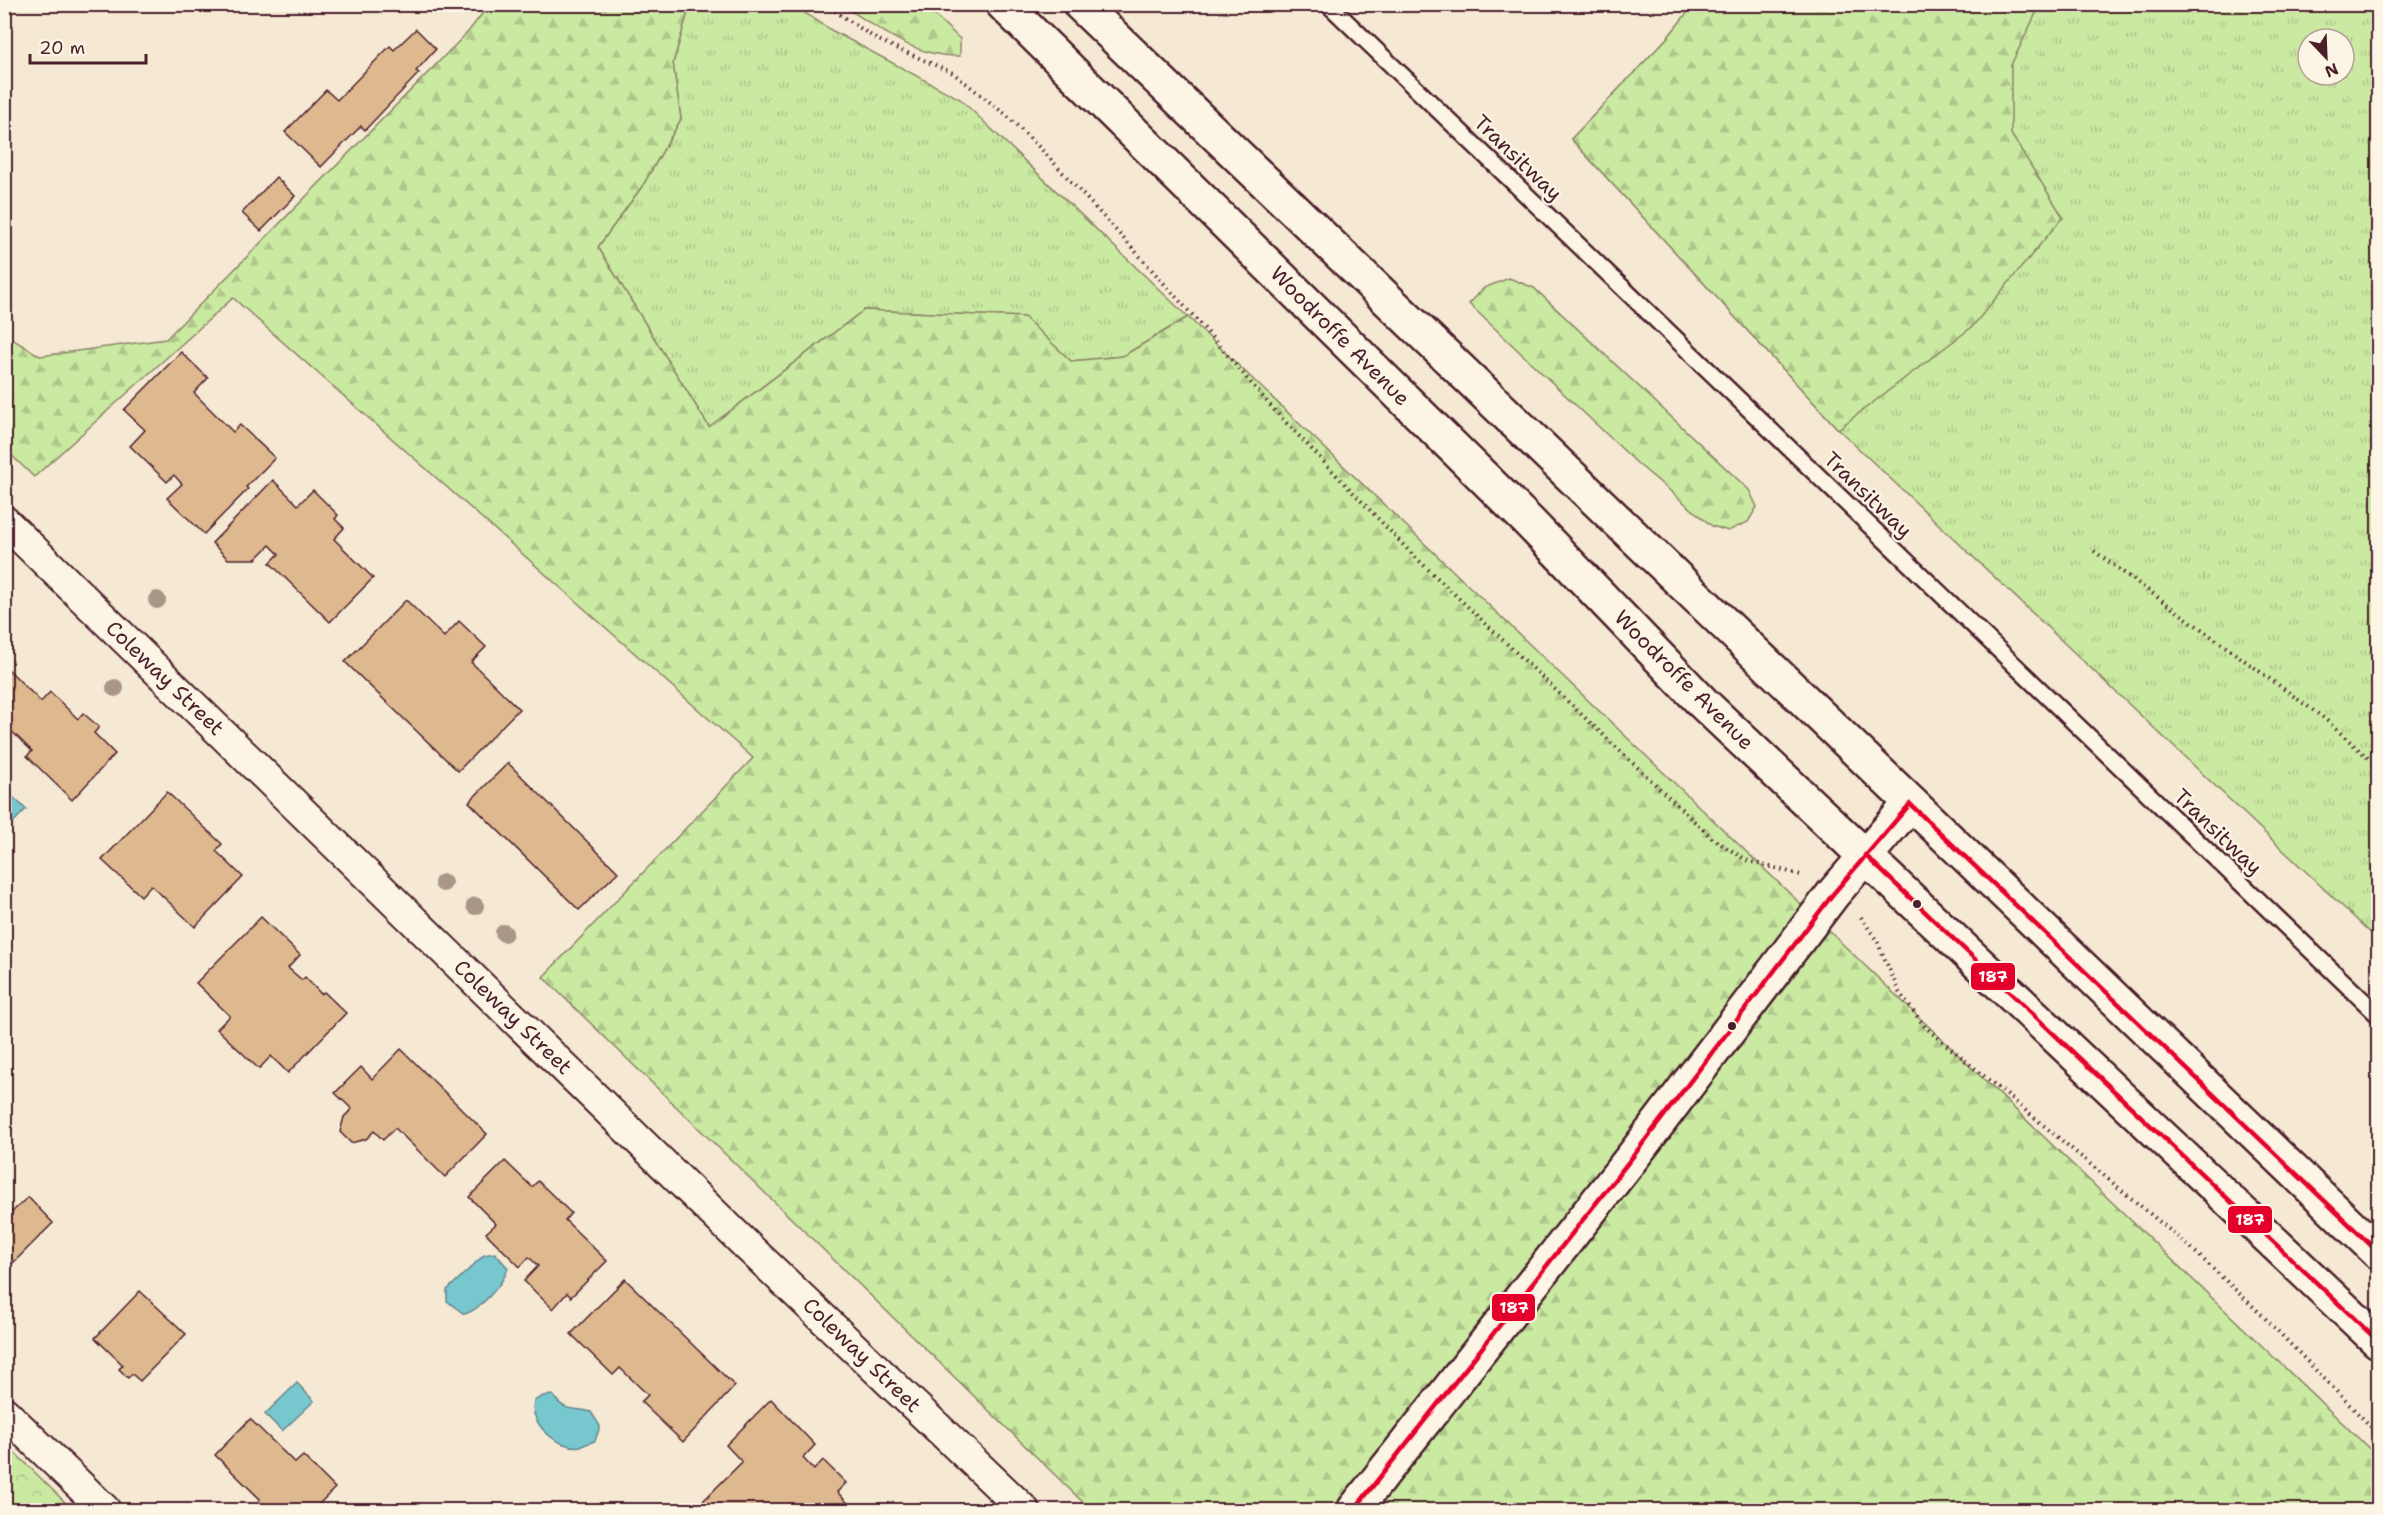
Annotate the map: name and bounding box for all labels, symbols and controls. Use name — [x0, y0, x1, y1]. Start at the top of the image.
scale bar — [30, 27, 146, 65]
north arrow — [2296, 27, 2356, 87]
text: 20 m — [39, 36, 85, 60]
text: N — [2322, 58, 2342, 82]
street label: Transitway — [1468, 109, 1568, 207]
street label: Woodroffe Avenue — [1264, 260, 1416, 412]
street label: Transitway — [1818, 446, 1918, 544]
street label: Woodroffe Avenue — [1608, 604, 1760, 756]
street label: Coleway Street — [100, 614, 230, 742]
street label: Transitway — [2168, 783, 2268, 881]
unlabelled marker — [1911, 898, 1923, 910]
street label: Coleway Street — [448, 953, 578, 1081]
line badge: 187 — [1970, 962, 2016, 991]
text: 187 — [1978, 966, 2008, 987]
unlabelled marker — [1726, 1020, 1738, 1032]
line badge: 187 — [2227, 1205, 2273, 1234]
text: 187 — [2235, 1209, 2265, 1230]
street label: Coleway Street — [797, 1291, 927, 1419]
line badge: 187 — [1491, 1293, 1536, 1322]
text: 187 — [1499, 1297, 1529, 1318]

